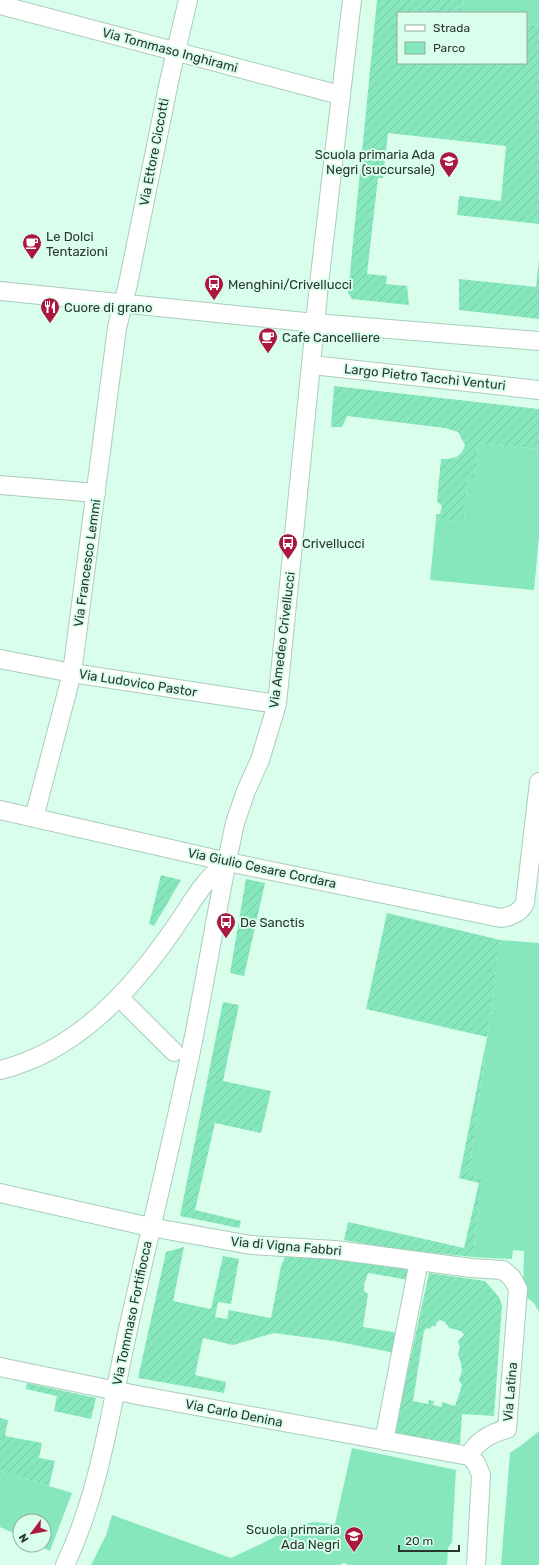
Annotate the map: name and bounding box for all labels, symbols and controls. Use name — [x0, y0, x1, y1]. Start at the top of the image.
legend — [397, 12, 527, 64]
text: Strada — [433, 21, 470, 35]
street label: Via Tommaso Inghirami — [100, 25, 240, 76]
text: Parco — [433, 41, 465, 55]
street label: Via Ettore Ciccotti — [136, 97, 172, 207]
place label: Scuola primaria Ada Negri (succursale) — [315, 147, 435, 178]
school or university icon: Scuola primaria Ada Negri (succursale) — [438, 150, 460, 178]
place label: Le Dolci Tentazioni — [46, 229, 108, 259]
cafe icon: Le Dolci Tentazioni — [21, 232, 43, 260]
bus stop icon: Menghini/Crivellucci — [203, 273, 225, 301]
place label: Menghini/Crivellucci — [228, 277, 352, 293]
restaurant icon: Cuore di grano — [39, 296, 61, 324]
place label: Cuore di grano — [64, 300, 152, 316]
cafe icon: Cafe Cancelliere — [257, 326, 279, 354]
place label: Cafe Cancelliere — [282, 330, 380, 345]
street label: Largo Pietro Tacchi Venturi — [343, 361, 506, 394]
street label: Via Francesco Lemmi — [71, 498, 103, 628]
bus stop icon: Crivellucci — [277, 532, 299, 560]
place label: Crivellucci — [302, 536, 365, 551]
street label: Via Amedeo Crivellucci — [266, 571, 298, 709]
street label: Via Ludovico Pastor — [78, 666, 198, 700]
street label: Via Giulio Cesare Cordara — [186, 845, 338, 891]
bus stop icon: De Sanctis — [215, 911, 237, 939]
place label: De Sanctis — [240, 915, 305, 930]
street label: Via di Vigna Fabbri — [230, 1234, 342, 1259]
street label: Via Tommaso Fortifiocca — [109, 1239, 155, 1387]
street label: Via Latina — [500, 1362, 520, 1422]
street label: Via Carlo Denina — [184, 1396, 284, 1430]
north arrow — [12, 1513, 52, 1553]
place label: Scuola primaria Ada Negri — [246, 1522, 340, 1553]
school or university icon: Scuola primaria Ada Negri — [343, 1525, 365, 1553]
scale bar — [399, 1527, 459, 1553]
text: N — [16, 1531, 32, 1545]
text: 20 m — [405, 1534, 433, 1548]

